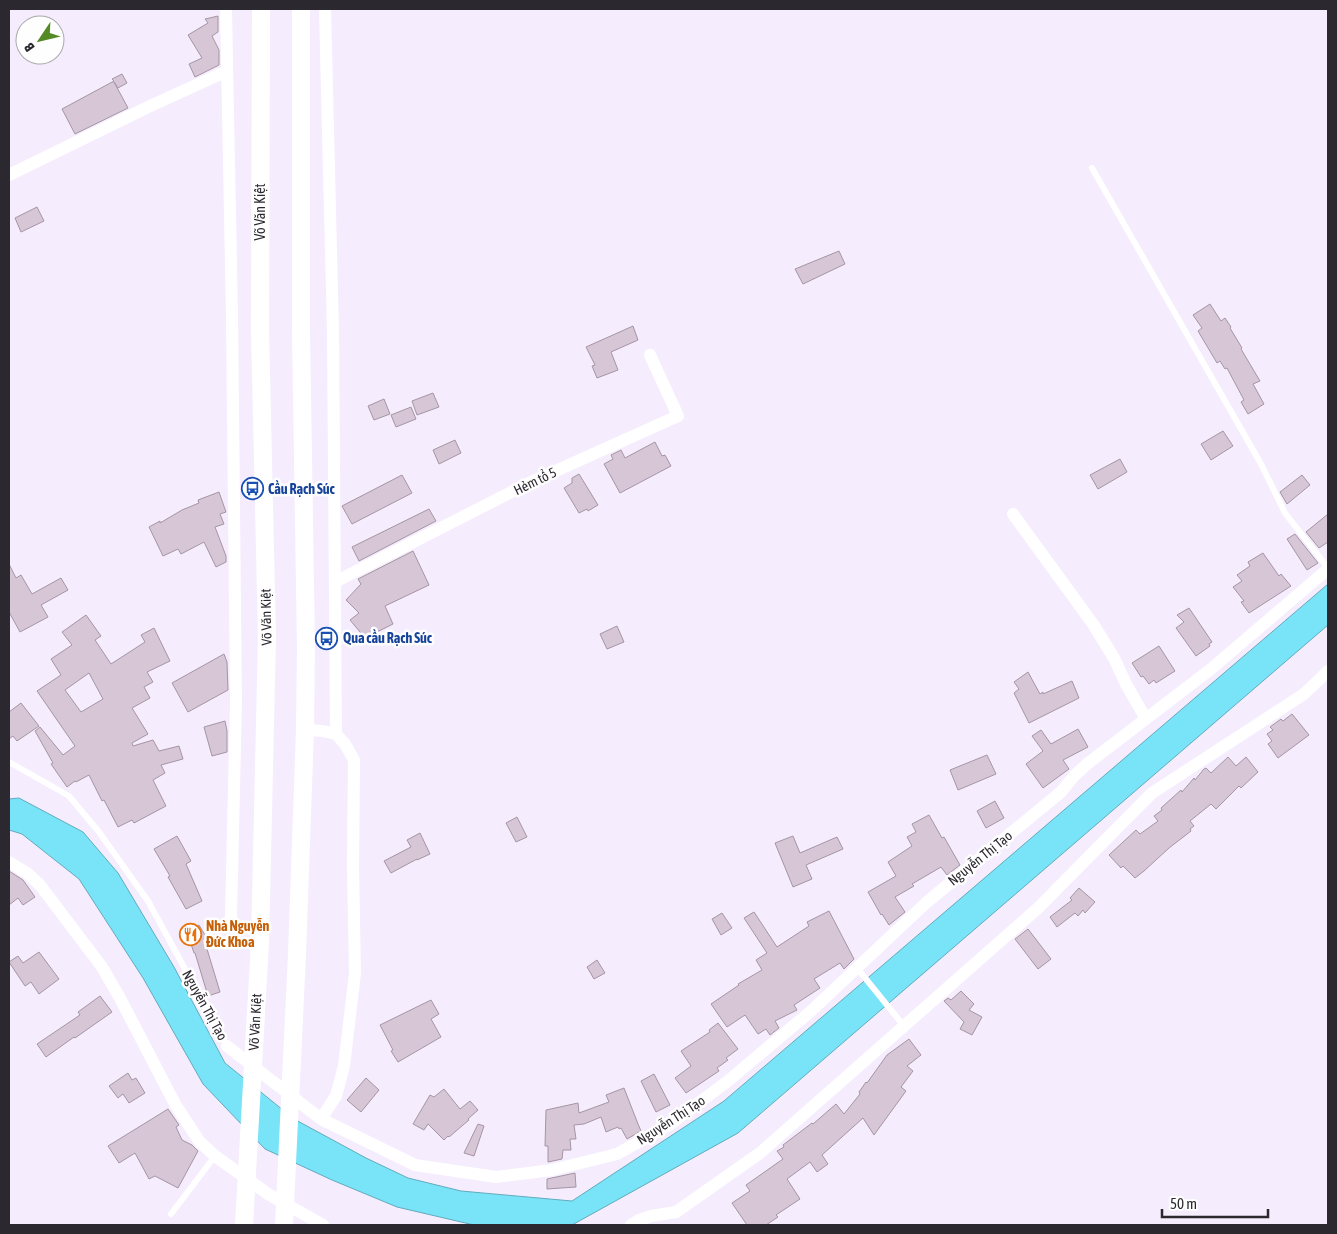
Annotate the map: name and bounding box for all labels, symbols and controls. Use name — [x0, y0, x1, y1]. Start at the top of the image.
north arrow — [15, 15, 65, 65]
text: B — [21, 40, 38, 55]
street label: Võ Văn Kiệt — [252, 183, 268, 241]
street label: Hẻm tổ 5 — [511, 463, 559, 498]
bus stop icon: Cầu Rạch Súc — [240, 477, 264, 501]
place label: Cầu Rạch Súc — [268, 480, 336, 497]
street label: Võ Văn Kiệt — [258, 588, 274, 646]
bus stop icon: Qua cầu Rạch Súc — [315, 626, 339, 650]
place label: Qua cầu Rạch Súc — [343, 629, 433, 646]
street label: Nguyễn Thị Tạo — [945, 827, 1015, 889]
place label: Nhà Nguyễn Đức Khoa — [206, 917, 270, 950]
restaurant icon: Nhà Nguyễn Đức Khoa — [178, 922, 202, 946]
street label: Nguyễn Thị Tạo — [179, 967, 231, 1043]
street label: Võ Văn Kiệt — [246, 993, 264, 1051]
street label: Nguyễn Thị Tạo — [634, 1092, 708, 1148]
scale bar — [1162, 1186, 1268, 1218]
text: 50 m — [1170, 1195, 1197, 1212]

